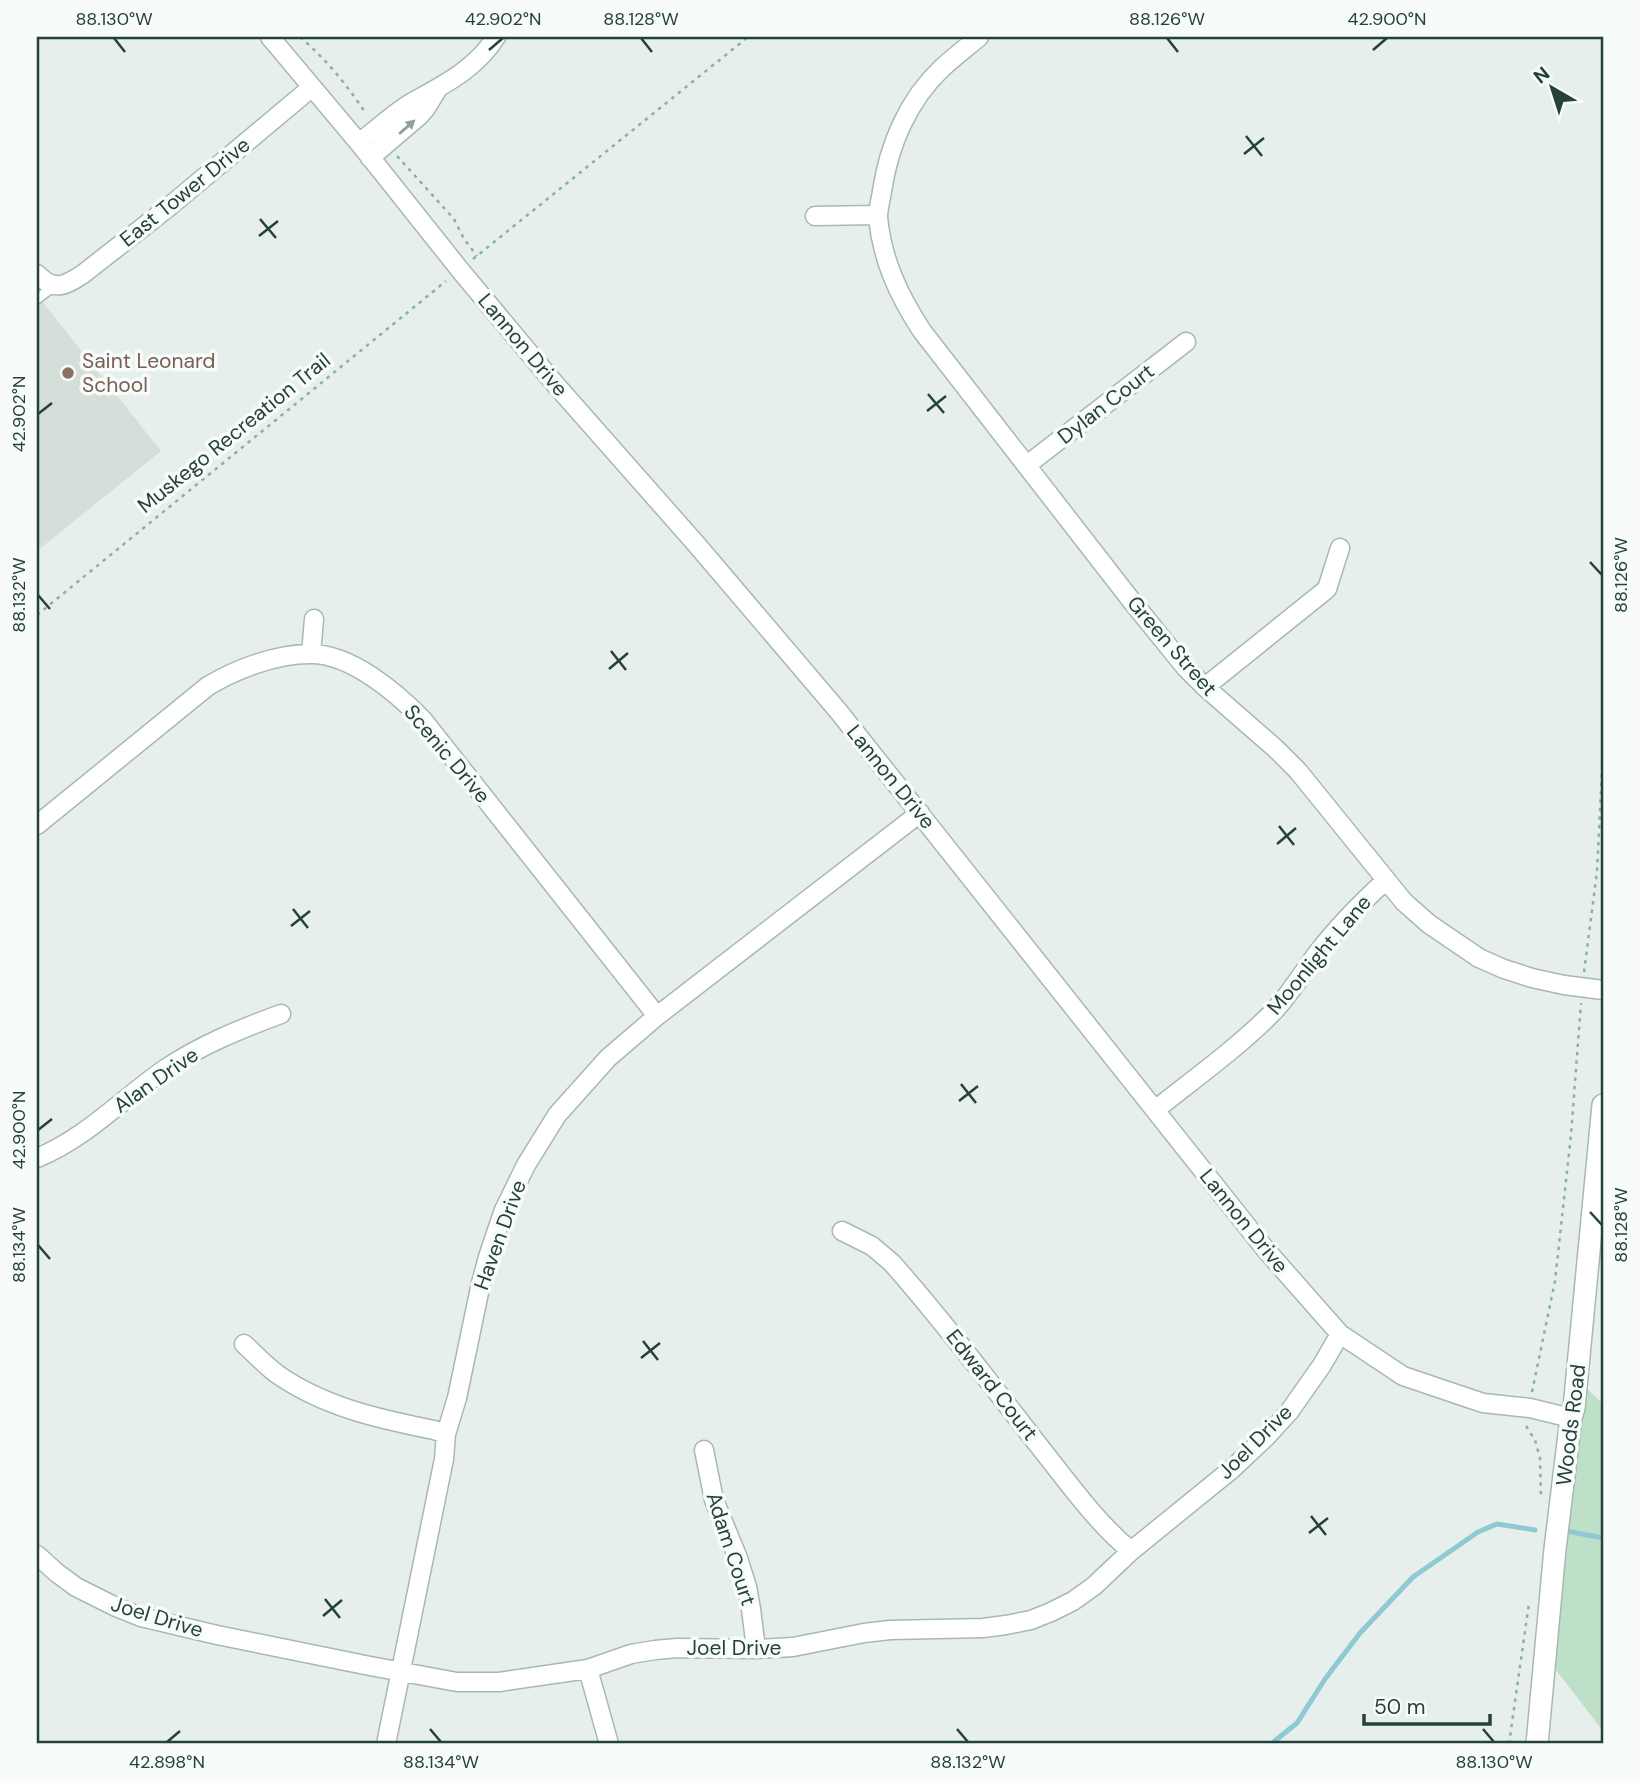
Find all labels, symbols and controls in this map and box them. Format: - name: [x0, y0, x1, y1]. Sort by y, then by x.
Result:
- text: 88.130°W: [75, 7, 153, 31]
- text: 42.902°N: [465, 7, 541, 31]
- text: 88.128°W: [603, 7, 679, 31]
- text: 88.126°W: [1129, 7, 1205, 31]
- text: 42.900°N: [1348, 7, 1426, 31]
- north arrow: [1518, 52, 1588, 122]
- text: N: [1528, 61, 1555, 89]
- one-way arrow: [397, 119, 415, 134]
- street label: East Tower Drive: [114, 131, 256, 253]
- street label: Lannon Drive: [472, 288, 574, 402]
- street label: Muskego Recreation Trail: [132, 346, 336, 520]
- place label: Saint Leonard School: [82, 347, 216, 399]
- street label: Dylan Court: [1052, 357, 1160, 451]
- marker: Saint Leonard School: [60, 365, 76, 381]
- text: 42.902°N: [7, 376, 31, 452]
- text: 88.126°W: [1609, 537, 1633, 613]
- text: 88.132°W: [7, 557, 31, 633]
- street label: Green Street: [1121, 590, 1223, 702]
- street label: Scenic Drive: [398, 699, 497, 809]
- street label: Lannon Drive: [840, 719, 942, 835]
- street label: Moonlight Lane: [1261, 889, 1377, 1021]
- street label: Alan Drive: [108, 1041, 204, 1119]
- text: 42.900°N: [7, 1091, 31, 1169]
- street label: Lannon Drive: [1193, 1163, 1295, 1279]
- street label: Haven Drive: [467, 1176, 533, 1294]
- text: 88.128°W: [1609, 1187, 1633, 1263]
- text: 88.134°W: [7, 1207, 31, 1283]
- street label: Edward Court: [940, 1324, 1044, 1446]
- street label: Woods Road: [1550, 1363, 1592, 1487]
- street label: Joel Drive: [1212, 1399, 1298, 1485]
- street label: Adam Court: [699, 1489, 763, 1609]
- street label: Joel Drive: [108, 1590, 207, 1644]
- street label: Joel Drive: [687, 1634, 782, 1662]
- scale bar: [1364, 1683, 1490, 1727]
- text: 50 m: [1374, 1693, 1425, 1721]
- text: 42.898°N: [129, 1750, 205, 1774]
- text: 88.134°W: [403, 1750, 479, 1774]
- text: 88.132°W: [930, 1750, 1006, 1774]
- text: 88.130°W: [1455, 1750, 1533, 1774]

